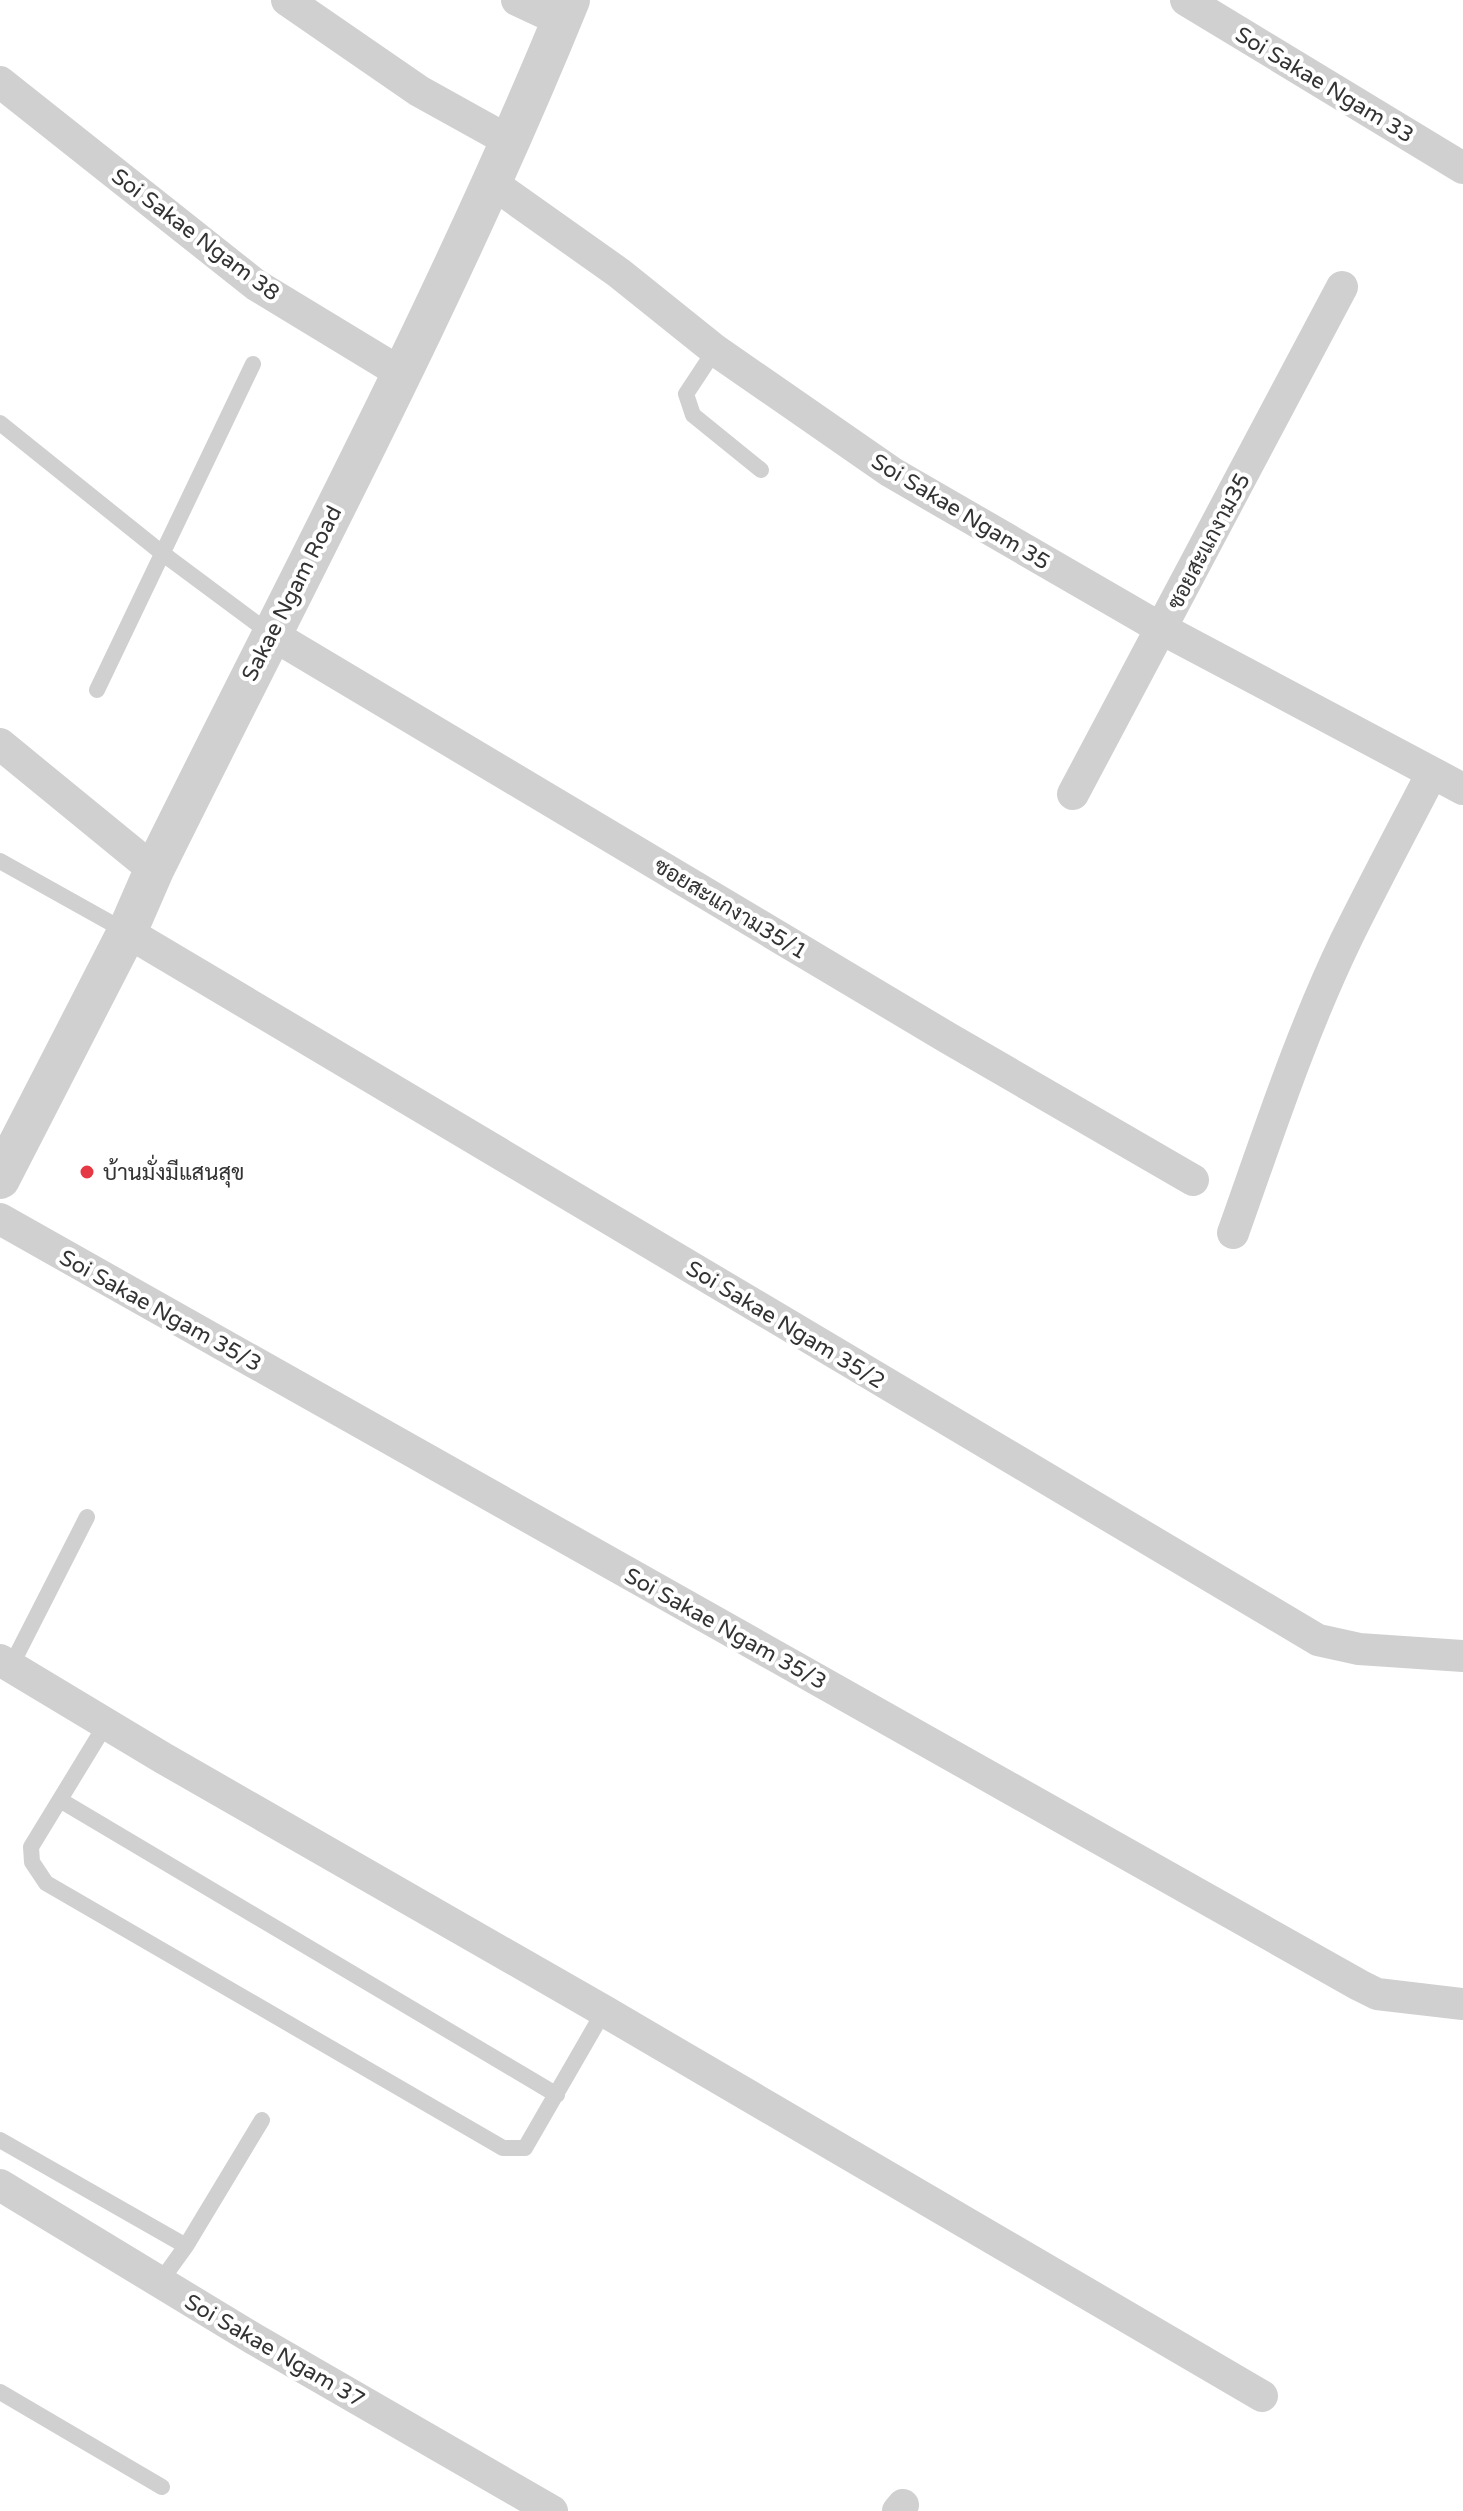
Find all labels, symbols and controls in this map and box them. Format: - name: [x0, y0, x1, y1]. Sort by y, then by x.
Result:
- street label: Soi Sakae Ngam 33: [1231, 21, 1418, 148]
- street label: Soi Sakae Ngam 38: [106, 163, 284, 306]
- street label: Soi Sakae Ngam 35: [867, 448, 1054, 575]
- street label: ซอยสะแกงาม35: [1162, 469, 1256, 614]
- street label: Sakae Ngam Road: [236, 502, 347, 685]
- street label: ซอยสะแกงาม35/1: [649, 853, 812, 965]
- place label: บ้านมั่งมีแสนสุข: [103, 1154, 244, 1188]
- marker: บ้านมั่งมีแสนสุข: [78, 1163, 96, 1181]
- street label: Soi Sakae Ngam 35/3: [55, 1244, 266, 1377]
- street label: Soi Sakae Ngam 35/2: [681, 1255, 890, 1394]
- street label: Soi Sakae Ngam 35/3: [620, 1562, 831, 1695]
- street label: Soi Sakae Ngam 37: [180, 2289, 369, 2413]

